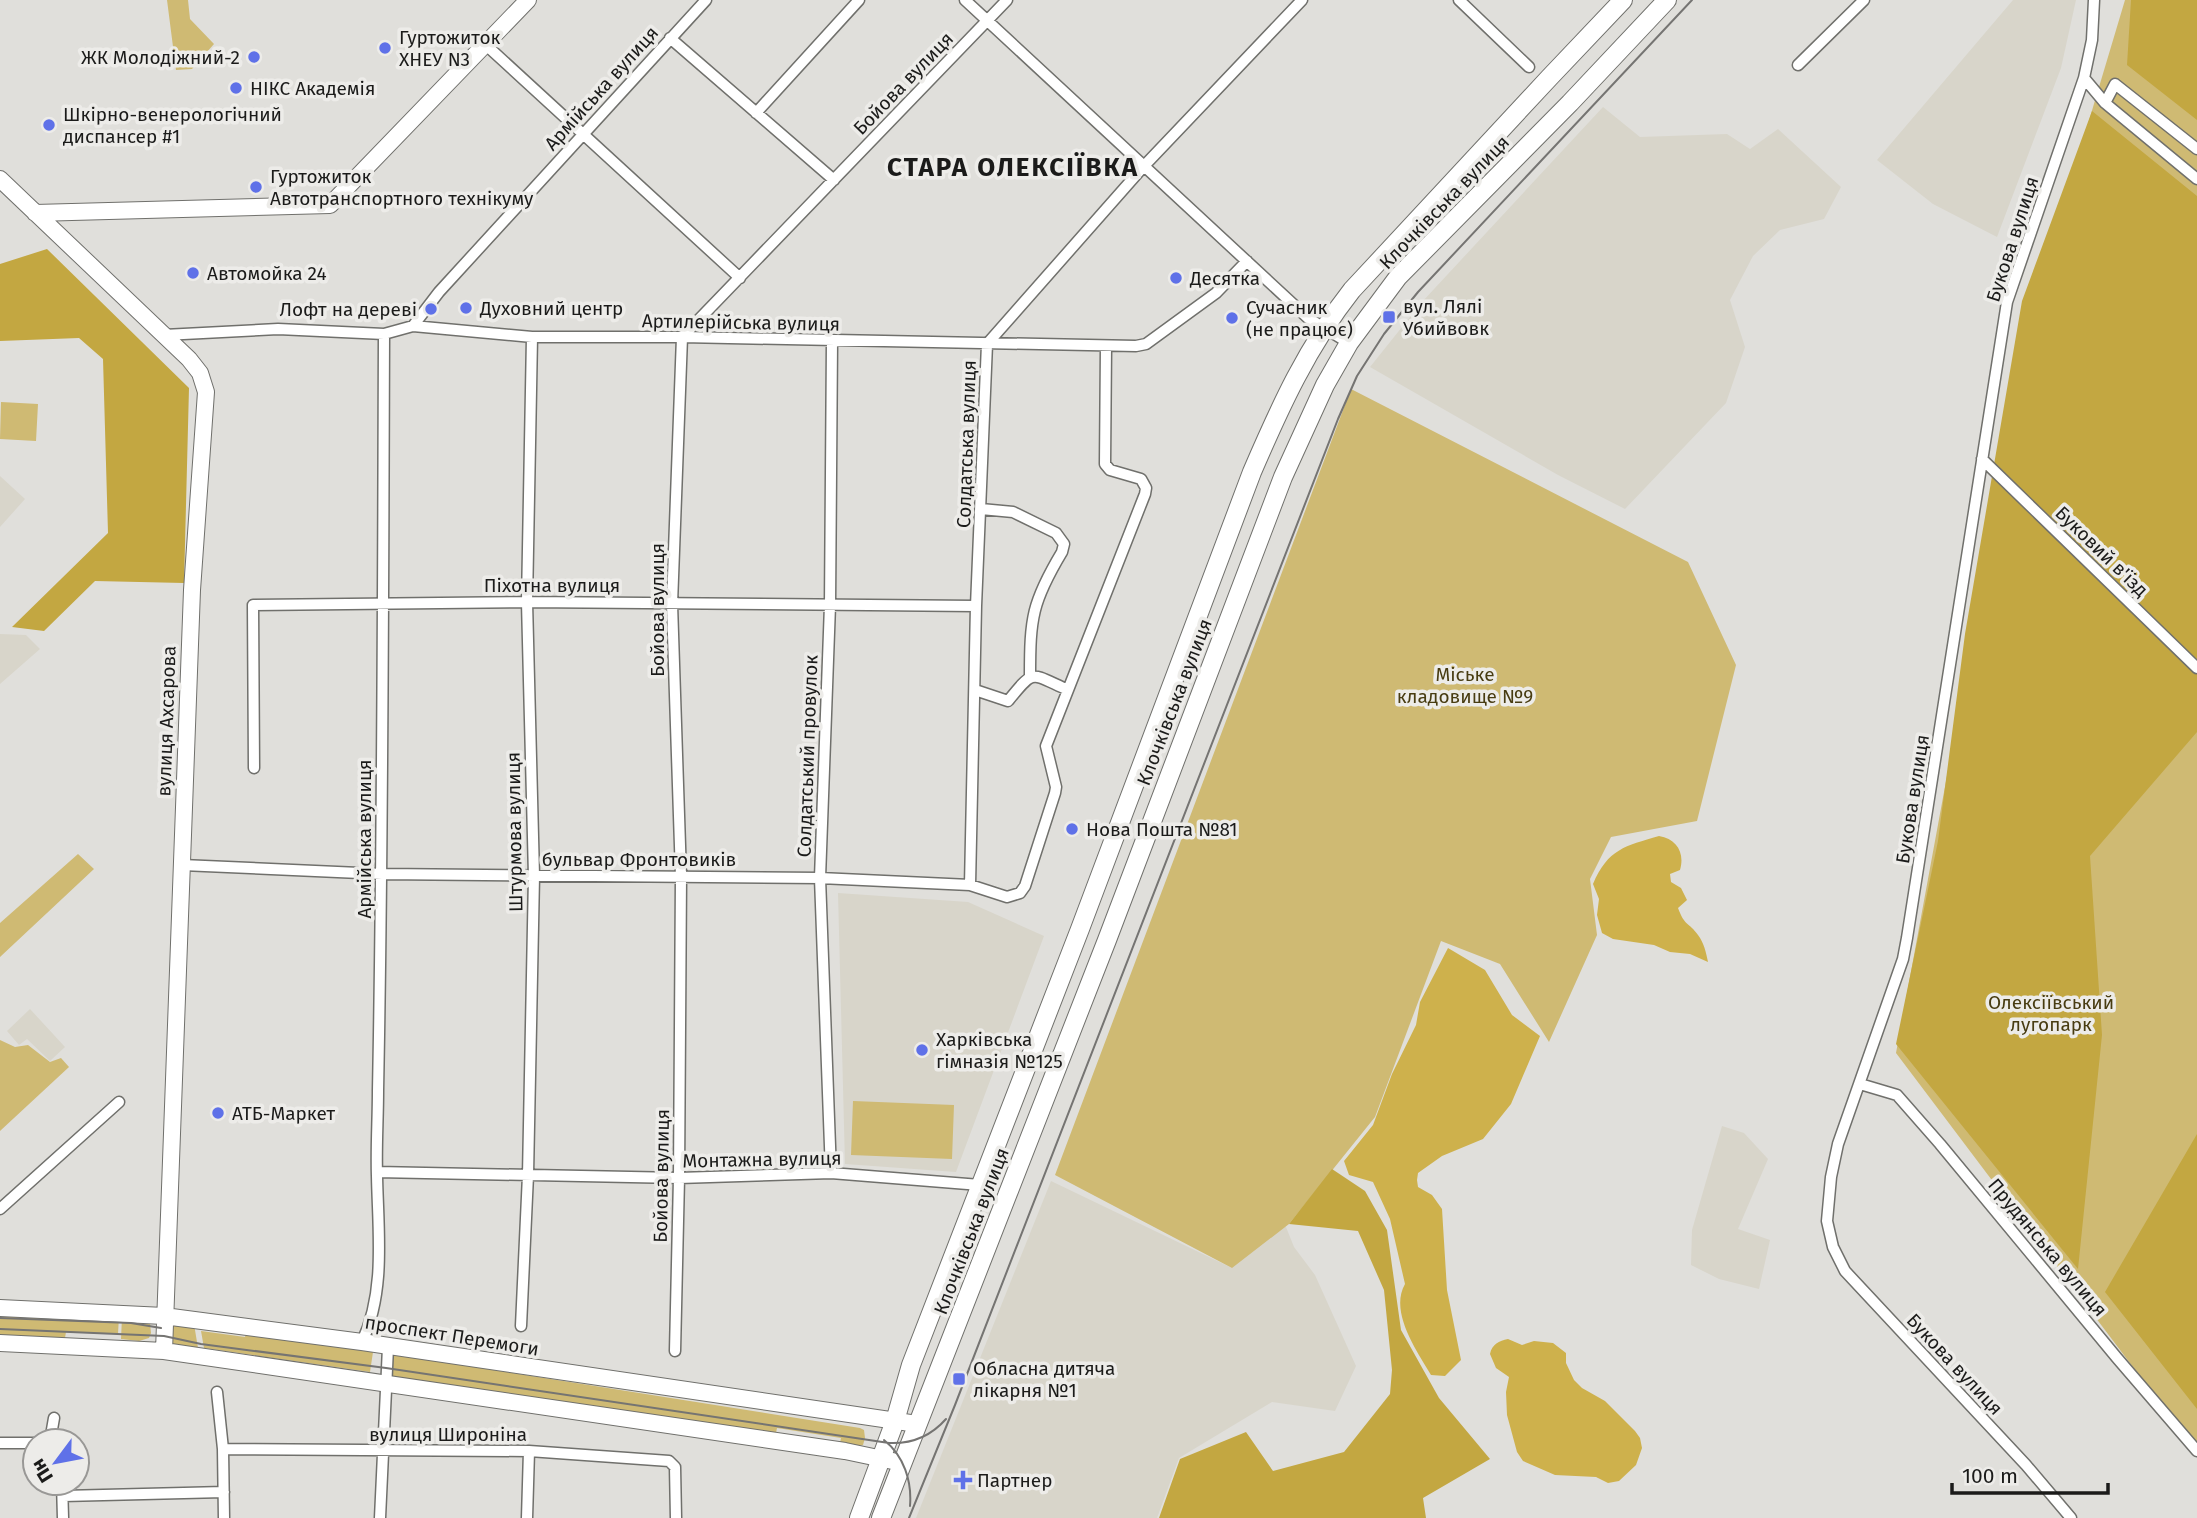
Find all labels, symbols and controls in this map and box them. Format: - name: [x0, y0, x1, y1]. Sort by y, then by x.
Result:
- street label: Армійська вулиця: [540, 22, 663, 155]
- place label: Гуртожиток ХНЕУ N3: [399, 26, 501, 71]
- street label: Бойова вулиця: [849, 27, 958, 140]
- marker: Гуртожиток ХНЕУ N3: [377, 40, 393, 56]
- place label: ЖК Молодіжний-2: [81, 46, 240, 69]
- marker: ЖК Молодіжний-2: [246, 49, 262, 65]
- place label: НІКС Академія: [250, 77, 375, 100]
- marker: НІКС Академія: [228, 80, 244, 96]
- place label: Шкірно-венерологічний диспансер #1: [63, 103, 282, 148]
- marker: Шкірно-венерологічний диспансер #1: [41, 117, 57, 133]
- street label: Клочківська вулиця: [1375, 131, 1514, 274]
- district label: СТАРА ОЛЕКСІЇВКА: [887, 152, 1139, 183]
- place label: Гуртожиток Автотранспортного технікуму: [270, 165, 534, 210]
- street label: Букова вулиця: [1981, 174, 2044, 305]
- marker: Гуртожиток Автотранспортного технікуму: [248, 179, 264, 195]
- place label: Автомойка 24: [207, 262, 327, 285]
- marker: Автомойка 24: [185, 265, 201, 281]
- place label: Десятка: [1189, 267, 1260, 290]
- marker: Десятка: [1168, 270, 1184, 286]
- place label: вул. Лялі Убийвовк: [1403, 295, 1489, 340]
- place label: Сучасник (не працює): [1246, 296, 1353, 341]
- place label: Духовний центр: [479, 297, 623, 320]
- place label: Лофт на дереві: [279, 298, 417, 321]
- marker: Духовний центр: [458, 300, 474, 316]
- marker: Лофт на дереві: [423, 301, 439, 317]
- street label: Артилерійська вулиця: [642, 309, 840, 336]
- marker: вул. Лялі Убийвовк: [1381, 309, 1397, 325]
- marker: Сучасник (не працює): [1224, 310, 1240, 326]
- street label: Солдатська вулиця: [952, 360, 981, 528]
- street label: Буковий в'їзд: [2050, 501, 2153, 601]
- street label: Бойова вулиця: [646, 543, 669, 677]
- street label: Піхотна вулиця: [484, 574, 620, 597]
- street label: Клочківська вулиця: [1132, 615, 1217, 789]
- street label: вулиця Ахсарова: [152, 645, 181, 797]
- street label: Солдатський провулок: [792, 654, 823, 858]
- park label: Міське кладовище №9: [1397, 663, 1533, 708]
- street label: Букова вулиця: [1891, 733, 1934, 865]
- street label: Штурмова вулиця: [502, 752, 527, 912]
- street label: Армійська вулиця: [353, 759, 376, 919]
- place label: Нова Пошта №81: [1086, 818, 1238, 841]
- marker: Нова Пошта №81: [1064, 821, 1080, 837]
- street label: бульвар Фронтовиків: [542, 848, 736, 871]
- park label: Олексіївський лугопарк: [1988, 991, 2114, 1036]
- place label: Харківська гімназія №125: [936, 1028, 1063, 1073]
- marker: Харківська гімназія №125: [914, 1042, 930, 1058]
- place label: АТБ-Маркет: [232, 1102, 335, 1125]
- marker: АТБ-Маркет: [210, 1105, 226, 1121]
- street label: Бойова вулиця: [649, 1109, 674, 1243]
- street label: Клочківська вулиця: [929, 1144, 1014, 1318]
- street label: Монтажна вулиця: [682, 1147, 842, 1172]
- street label: Прудянська вулиця: [1983, 1174, 2112, 1321]
- street label: Букова вулиця: [1902, 1309, 2008, 1420]
- street label: проспект Перемоги: [363, 1310, 541, 1361]
- place label: Обласна дитяча лікарня №1: [973, 1357, 1115, 1402]
- marker: Обласна дитяча лікарня №1: [951, 1371, 967, 1387]
- street label: вулиця Широніна: [369, 1423, 527, 1446]
- north arrow: [21, 1427, 91, 1497]
- scale bar: [1952, 1452, 2108, 1496]
- text: Пн: [26, 1455, 58, 1487]
- text: 100 m: [1962, 1463, 2018, 1489]
- place label: Партнер: [977, 1469, 1052, 1492]
- marker: Партнер: [955, 1472, 971, 1488]

